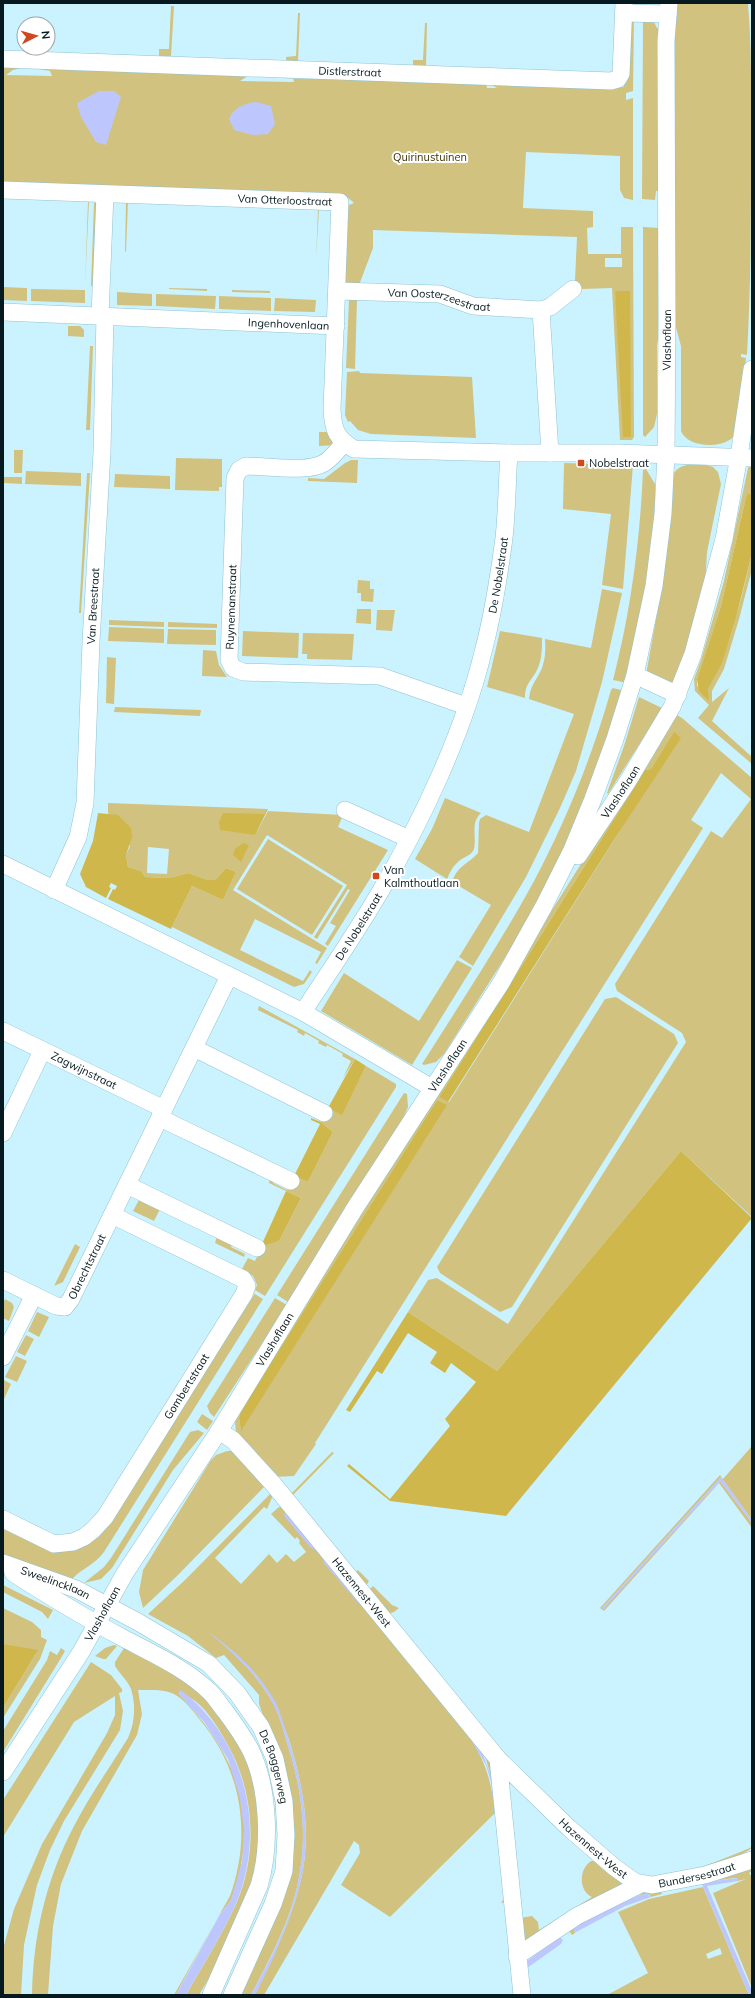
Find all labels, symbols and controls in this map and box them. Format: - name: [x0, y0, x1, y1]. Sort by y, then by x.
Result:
- north arrow: [16, 16, 56, 56]
- text: N: [39, 30, 53, 40]
- street label: Distlerstraat: [318, 63, 382, 80]
- park label: Quirinustuinen: [393, 150, 467, 164]
- street label: Van Otterloostraat: [237, 191, 332, 209]
- street label: Van Oosterzeestraat: [387, 285, 491, 314]
- street label: Vlashoflaan: [660, 309, 674, 370]
- street label: Ingenhovenlaan: [248, 315, 330, 333]
- place label: Nobelstraat: [589, 456, 649, 470]
- marker: Nobelstraat: [576, 458, 586, 468]
- street label: De Nobelstraat: [485, 536, 511, 615]
- street label: Ruynemanstraat: [223, 564, 239, 650]
- street label: Van Breestraat: [84, 567, 102, 645]
- street label: Vlashoflaan: [598, 762, 643, 821]
- place label: Van Kalmthoutlaan: [384, 863, 459, 890]
- marker: Van Kalmthoutlaan: [371, 871, 381, 881]
- street label: De Nobelstraat: [332, 890, 385, 963]
- street label: Vlashoflaan: [425, 1036, 470, 1095]
- street label: Zagwijnstraat: [49, 1048, 119, 1092]
- street label: Obrechtstraat: [65, 1232, 109, 1302]
- street label: Vlashoflaan: [253, 1310, 297, 1369]
- street label: Gombertstraat: [161, 1351, 212, 1422]
- street label: Hazennest-West: [329, 1555, 394, 1630]
- street label: Sweelincklaan: [19, 1563, 93, 1602]
- street label: Vlashoflaan: [81, 1584, 123, 1644]
- street label: De Baggerweg: [256, 1727, 291, 1805]
- street label: Hazennest-West: [556, 1815, 630, 1881]
- street label: Bundersestraat: [657, 1859, 737, 1891]

